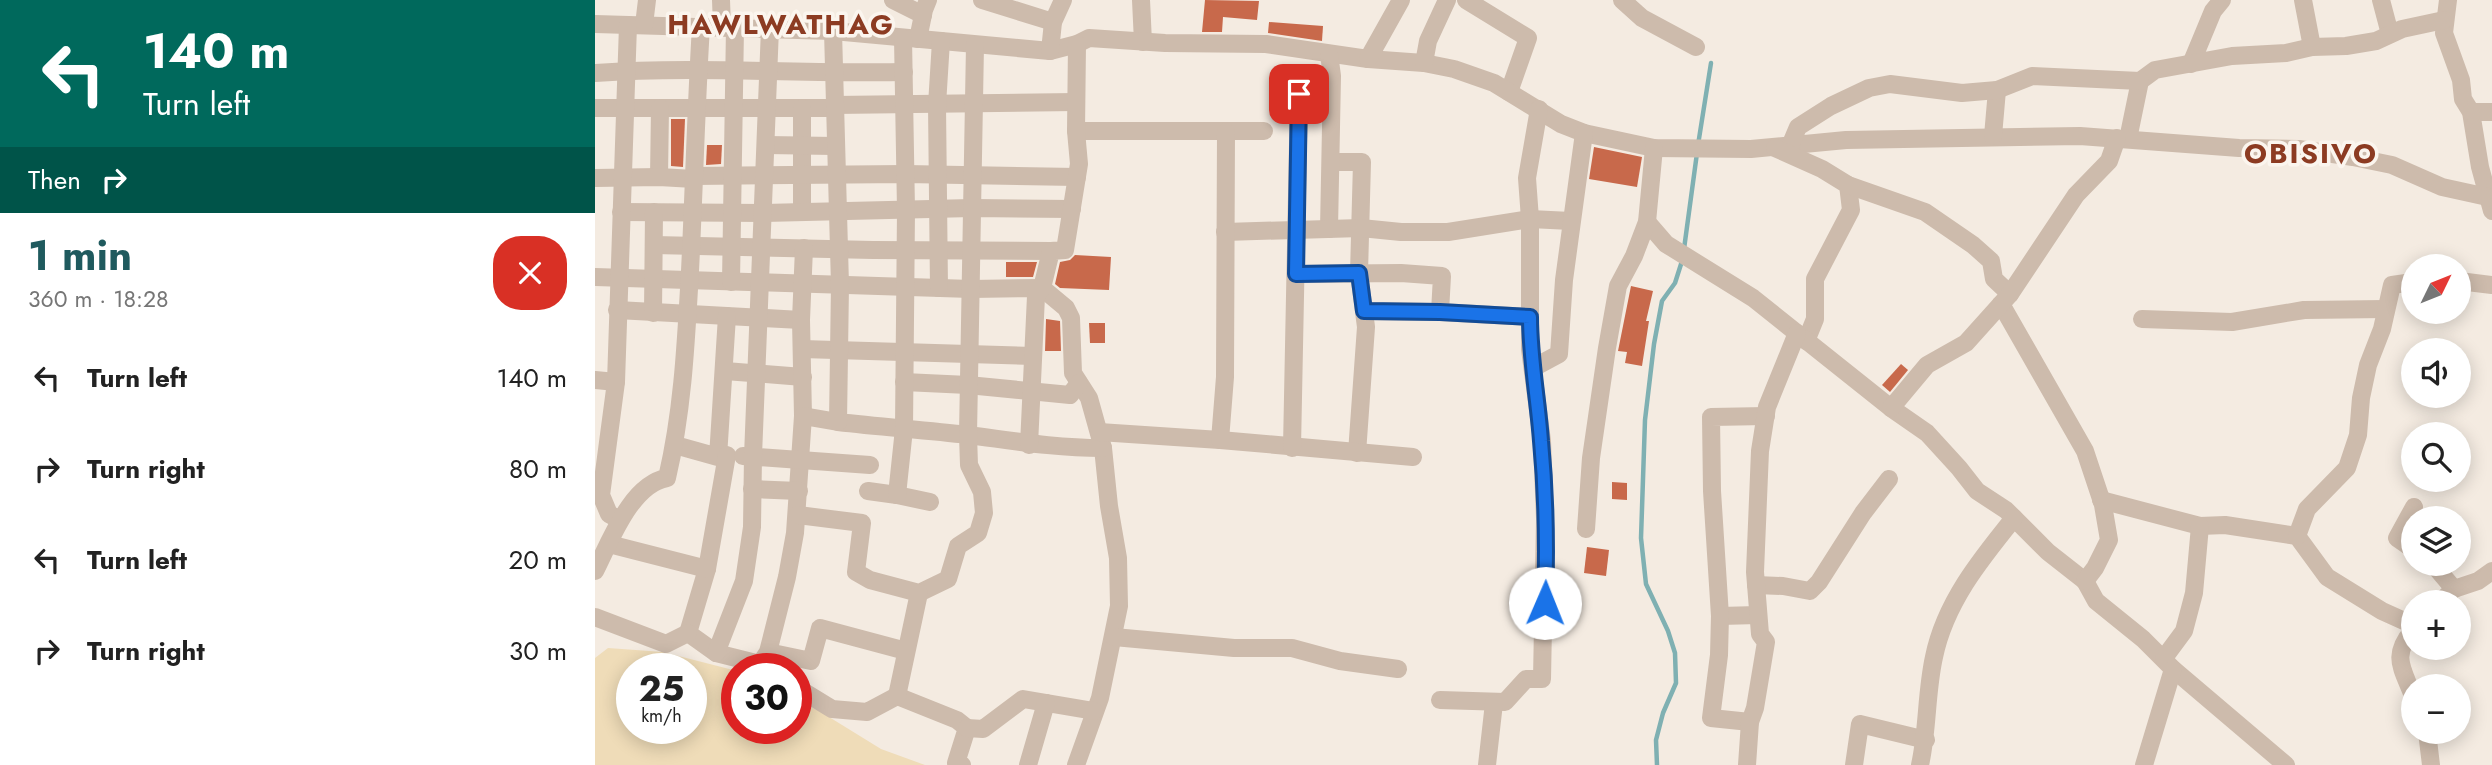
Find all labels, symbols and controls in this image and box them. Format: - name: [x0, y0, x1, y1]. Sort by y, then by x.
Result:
- district label: HAWLWATHAG: [667, 4, 895, 45]
- text: 140 m: [143, 16, 289, 86]
- icon: left: [28, 28, 119, 119]
- pin: [1269, 64, 1329, 124]
- icon: arrive: [1280, 75, 1318, 113]
- text: Turn left: [143, 81, 250, 127]
- district label: OBISIVO: [2244, 133, 2378, 174]
- text: Then: [28, 161, 81, 199]
- icon: right: [95, 161, 133, 199]
- text: 1 min: [28, 225, 132, 286]
- button: close: [493, 236, 567, 310]
- north arrow: [2401, 254, 2471, 324]
- map controls: [2401, 254, 2471, 744]
- text: 360 m · 18:28: [28, 282, 169, 316]
- button: sound: [2401, 338, 2471, 408]
- icon: left: [28, 359, 66, 397]
- text: Turn left: [87, 359, 187, 397]
- text: 140 m: [496, 359, 567, 397]
- button: search: [2401, 422, 2471, 492]
- icon: right: [28, 450, 66, 488]
- text: Turn right: [87, 450, 205, 488]
- text: 80 m: [509, 450, 567, 488]
- button: layers: [2401, 506, 2471, 576]
- icon: left: [28, 541, 66, 579]
- text: Turn left: [87, 541, 187, 579]
- text: 20 m: [509, 541, 567, 579]
- position arrow: [1508, 566, 1582, 640]
- button: +: [2401, 590, 2471, 660]
- icon: right: [28, 632, 66, 670]
- text: Turn right: [87, 632, 205, 670]
- text: 30 m: [509, 632, 567, 670]
- speed limit sign: 30: [721, 653, 812, 744]
- text: 25: [639, 664, 684, 714]
- button: −: [2401, 674, 2471, 744]
- text: km/h: [641, 703, 682, 729]

